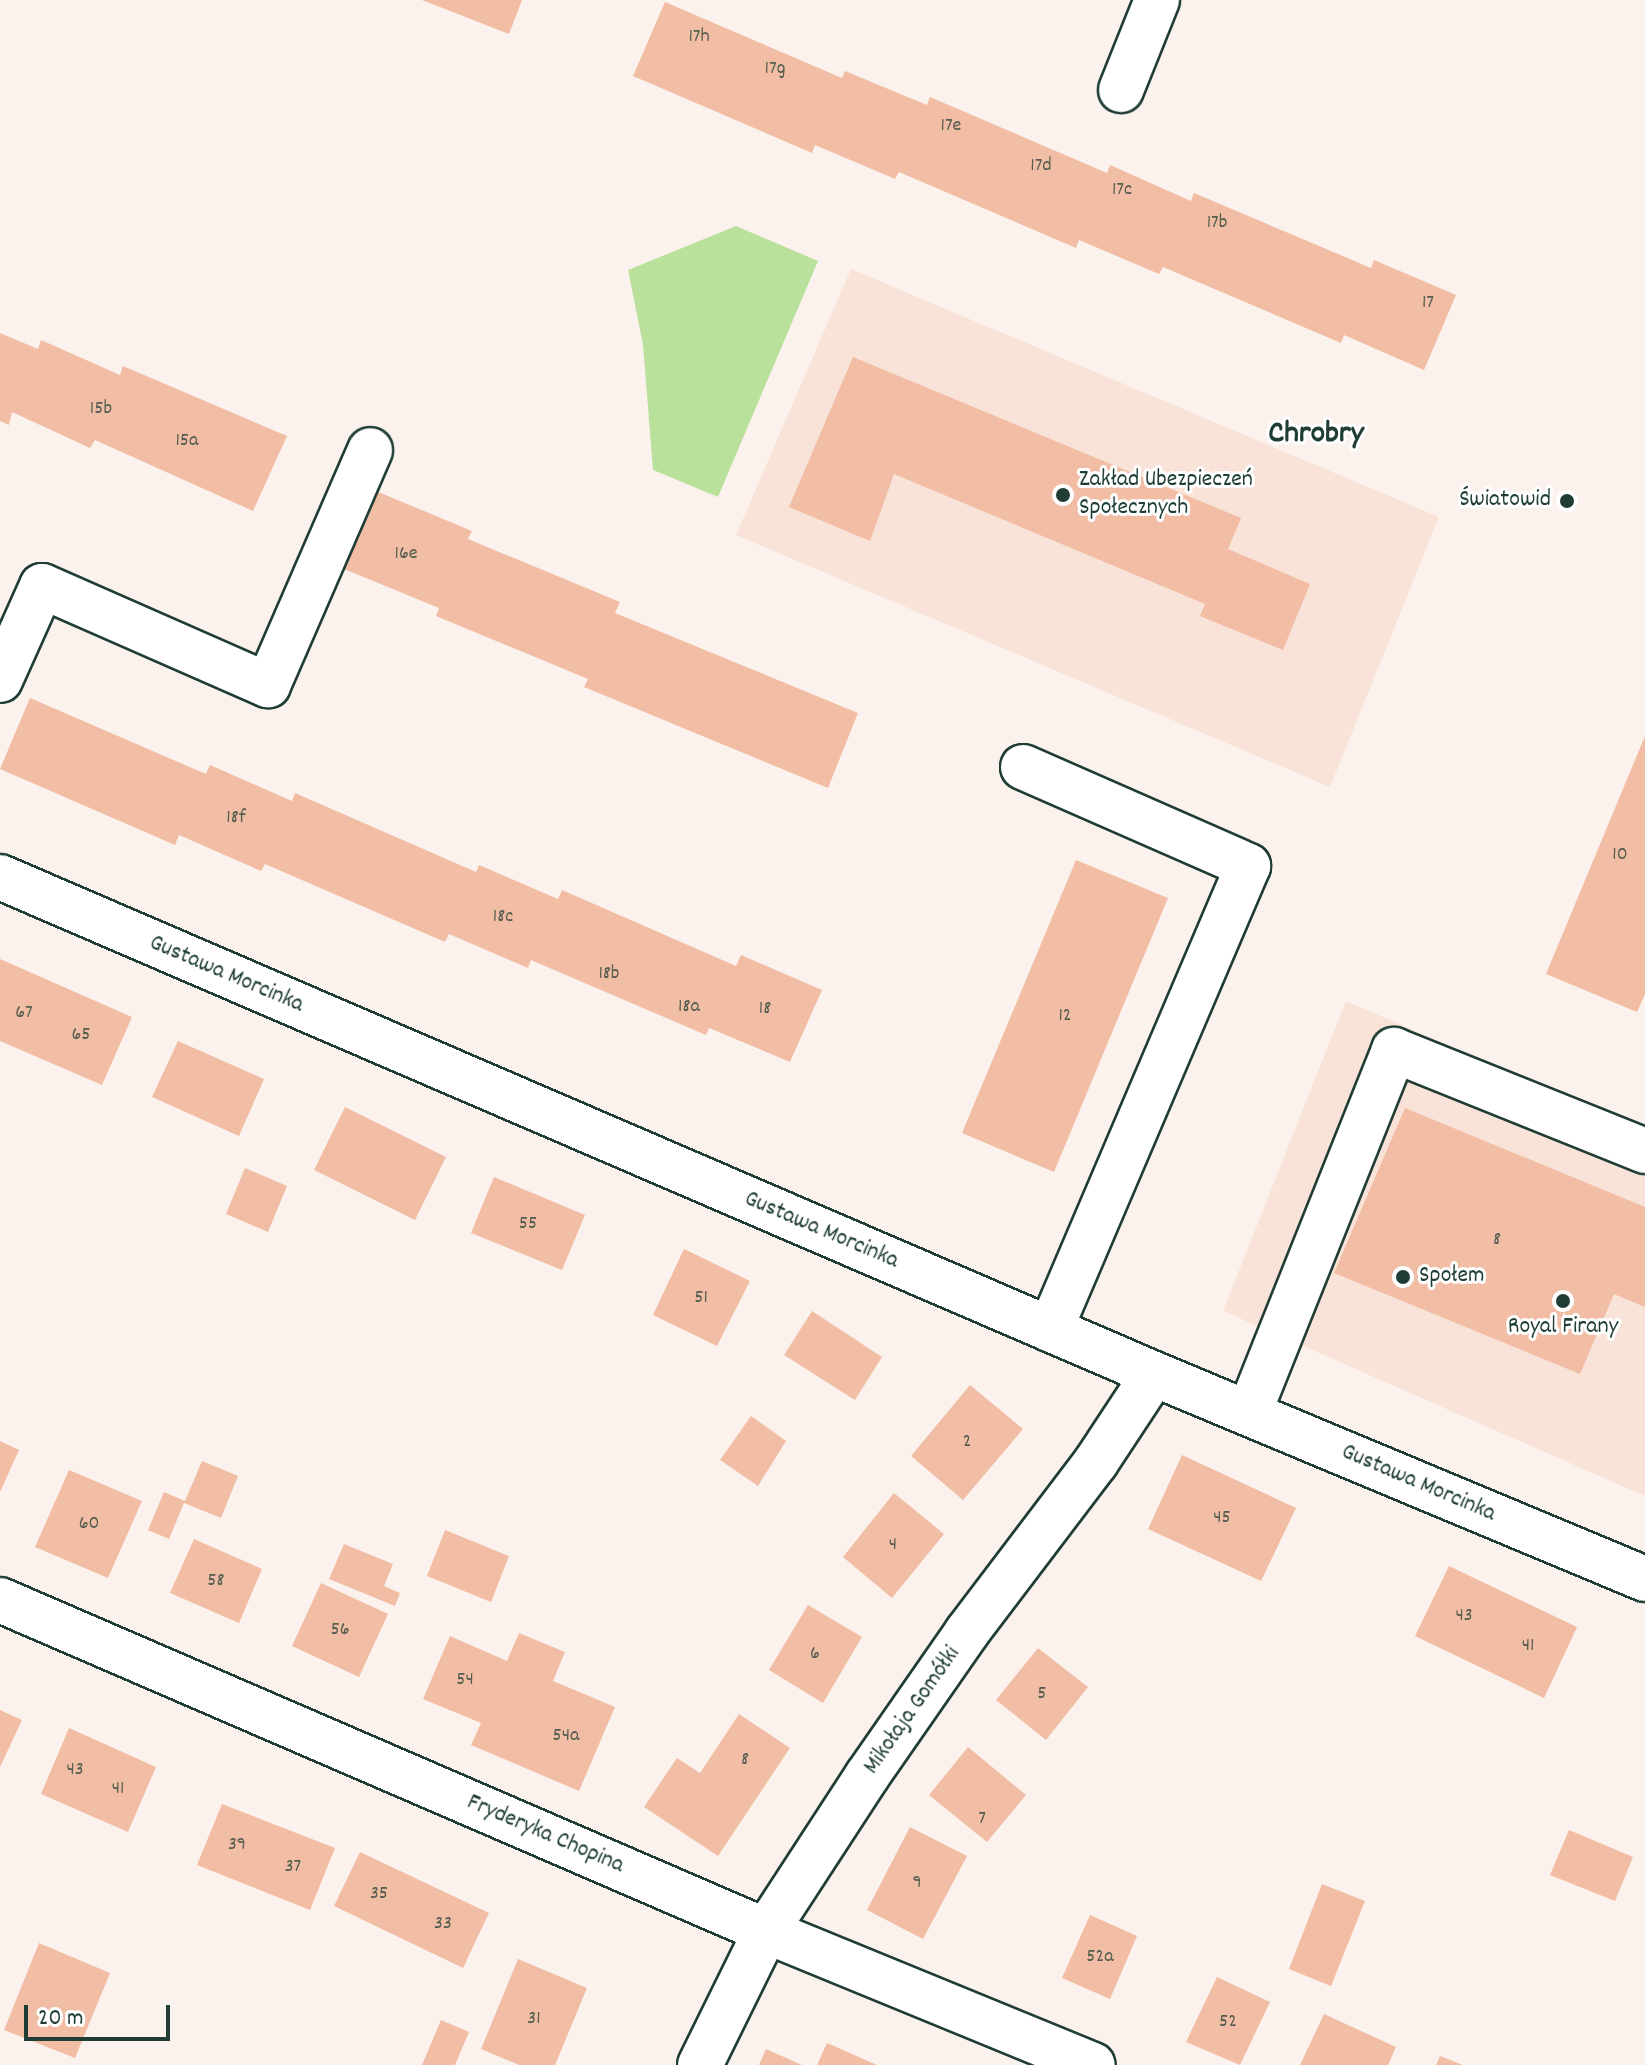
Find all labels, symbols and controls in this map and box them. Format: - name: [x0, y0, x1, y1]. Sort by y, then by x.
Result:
- house number: 17h: [688, 25, 710, 49]
- house number: 17g: [765, 57, 785, 81]
- house number: 17e: [941, 114, 961, 138]
- house number: 17d: [1030, 154, 1052, 178]
- house number: 17c: [1112, 178, 1132, 202]
- house number: 17b: [1207, 211, 1227, 235]
- house number: 17: [1422, 291, 1434, 315]
- house number: 15b: [90, 397, 112, 421]
- district label: Chrobry: [1268, 416, 1364, 454]
- house number: 15a: [175, 429, 199, 453]
- place label: Zakład Ubezpieczeń Społecznych: [1079, 467, 1253, 523]
- marker: Zakład Ubezpieczeń Społecznych: [1054, 486, 1072, 504]
- place label: Światowid: [1459, 487, 1551, 515]
- marker: Światowid: [1558, 492, 1576, 510]
- house number: 16e: [395, 542, 417, 566]
- house number: 18f: [226, 806, 246, 830]
- house number: 10: [1612, 843, 1628, 867]
- house number: 18c: [493, 905, 513, 929]
- street label: Gustawa Morcinka: [145, 930, 307, 1020]
- house number: 18b: [598, 962, 620, 986]
- house number: 18a: [678, 995, 700, 1019]
- house number: 18: [759, 997, 771, 1021]
- house number: 67: [15, 1001, 33, 1025]
- house number: 12: [1058, 1004, 1072, 1028]
- house number: 65: [71, 1023, 91, 1047]
- street label: Gustawa Morcinka: [740, 1186, 902, 1276]
- house number: 55: [519, 1212, 537, 1236]
- house number: 8: [1493, 1228, 1501, 1252]
- place label: Społem: [1419, 1263, 1484, 1291]
- marker: Społem: [1394, 1268, 1412, 1286]
- house number: 51: [694, 1286, 708, 1310]
- marker: Royal Firany: [1554, 1292, 1572, 1310]
- place label: Royal Firany: [1508, 1314, 1618, 1342]
- house number: 2: [963, 1430, 971, 1454]
- street label: Gustawa Morcinka: [1337, 1439, 1499, 1529]
- house number: 45: [1213, 1506, 1231, 1530]
- house number: 60: [79, 1512, 99, 1536]
- house number: 4: [889, 1533, 897, 1557]
- house number: 58: [207, 1569, 225, 1593]
- house number: 43: [1455, 1604, 1473, 1628]
- house number: 56: [330, 1618, 350, 1642]
- house number: 41: [1522, 1634, 1534, 1658]
- street label: Mikołaja Gomółki: [858, 1641, 968, 1781]
- house number: 6: [810, 1642, 820, 1666]
- house number: 54: [456, 1668, 474, 1692]
- house number: 5: [1037, 1682, 1047, 1706]
- house number: 54a: [553, 1724, 579, 1748]
- house number: 8: [741, 1748, 749, 1772]
- house number: 43: [66, 1758, 84, 1782]
- house number: 41: [112, 1777, 124, 1801]
- street label: Fryderyka Chopina: [462, 1789, 628, 1881]
- house number: 7: [978, 1807, 986, 1831]
- house number: 39: [228, 1833, 246, 1857]
- house number: 37: [285, 1855, 301, 1879]
- house number: 9: [912, 1871, 922, 1895]
- house number: 35: [370, 1882, 388, 1906]
- house number: 33: [434, 1912, 452, 1936]
- house number: 52a: [1086, 1945, 1114, 1969]
- scale bar: [28, 1989, 174, 2039]
- text: 20 m: [38, 2002, 84, 2036]
- house number: 31: [527, 2007, 541, 2031]
- house number: 52: [1219, 2010, 1237, 2034]

